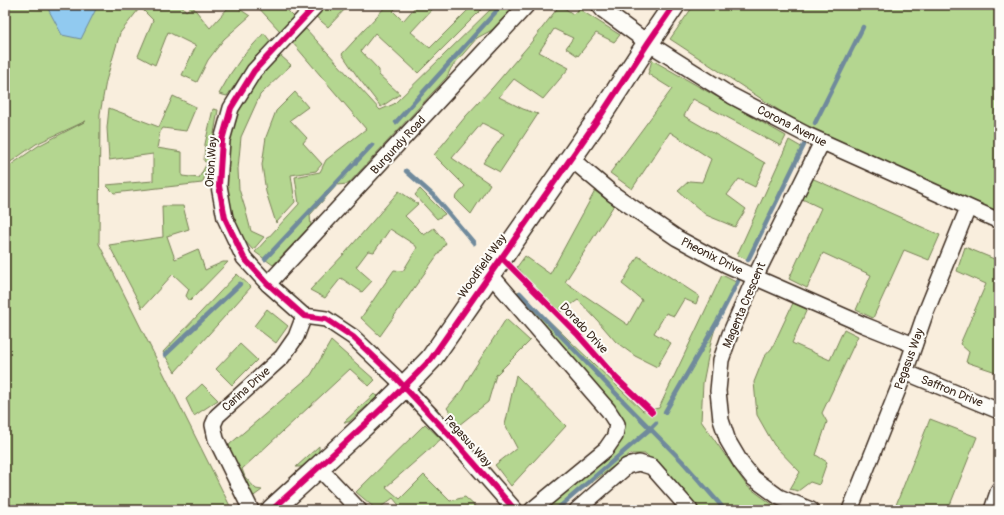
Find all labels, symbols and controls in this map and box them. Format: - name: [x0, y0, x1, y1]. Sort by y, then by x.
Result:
- street label: Corona Avenue: [754, 102, 829, 150]
- street label: Burgundy Road: [368, 113, 429, 178]
- street label: Orion Way: [202, 136, 221, 188]
- street label: Woodfield Way: [455, 232, 510, 301]
- street label: Pheonix Drive: [678, 234, 745, 279]
- street label: Magenta Crescent: [720, 260, 769, 350]
- street label: Dorado Drive: [556, 300, 611, 357]
- street label: Pegasus Way: [891, 326, 928, 392]
- street label: Carina Drive: [219, 364, 274, 415]
- street label: Saffron Drive: [918, 372, 985, 411]
- street label: Pegasus Way: [441, 412, 495, 470]

